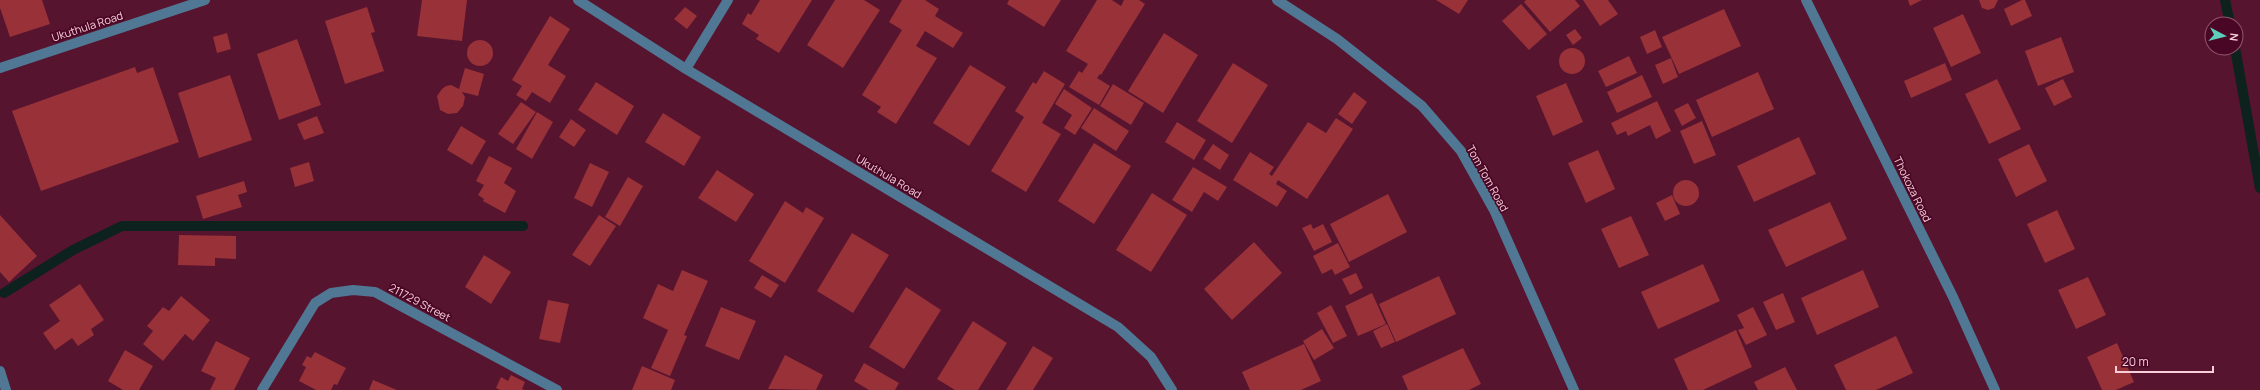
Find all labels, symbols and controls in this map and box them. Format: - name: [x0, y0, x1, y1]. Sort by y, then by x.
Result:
- street label: Ukuthula Road: [49, 7, 125, 45]
- north arrow: [2204, 16, 2244, 56]
- text: N: [2226, 32, 2242, 42]
- street label: Tom Tom Road: [1464, 142, 1512, 214]
- street label: Ukuthula Road: [853, 150, 925, 202]
- street label: Thokoza Road: [1891, 154, 1935, 224]
- street label: 211729 Street: [386, 279, 454, 325]
- scale bar: [2116, 348, 2213, 374]
- text: 20 m: [2122, 353, 2149, 370]

